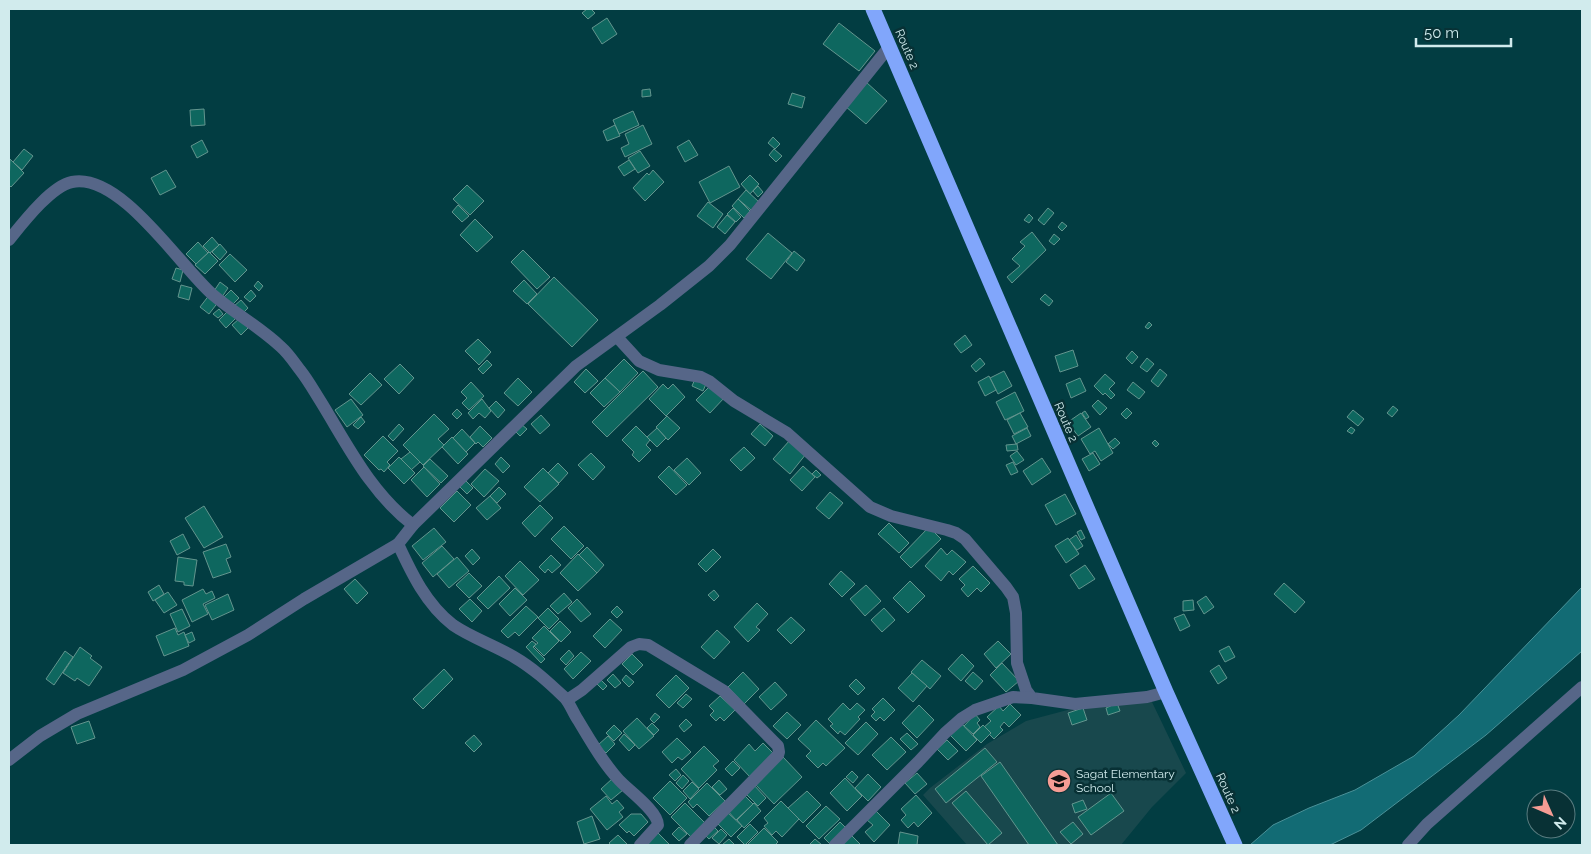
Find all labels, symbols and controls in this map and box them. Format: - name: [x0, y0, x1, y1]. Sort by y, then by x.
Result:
- scale bar: [1416, 15, 1511, 47]
- text: 50 m: [1424, 24, 1459, 42]
- street label: Route 2: [892, 27, 922, 71]
- street label: Route 2: [1051, 400, 1081, 444]
- place label: Sagat Elementary School: [1076, 767, 1175, 795]
- school or university icon: Sagat Elementary School: [1046, 768, 1072, 794]
- street label: Route 2: [1213, 771, 1243, 815]
- north arrow: [1526, 789, 1576, 839]
- text: N: [1551, 814, 1570, 833]

